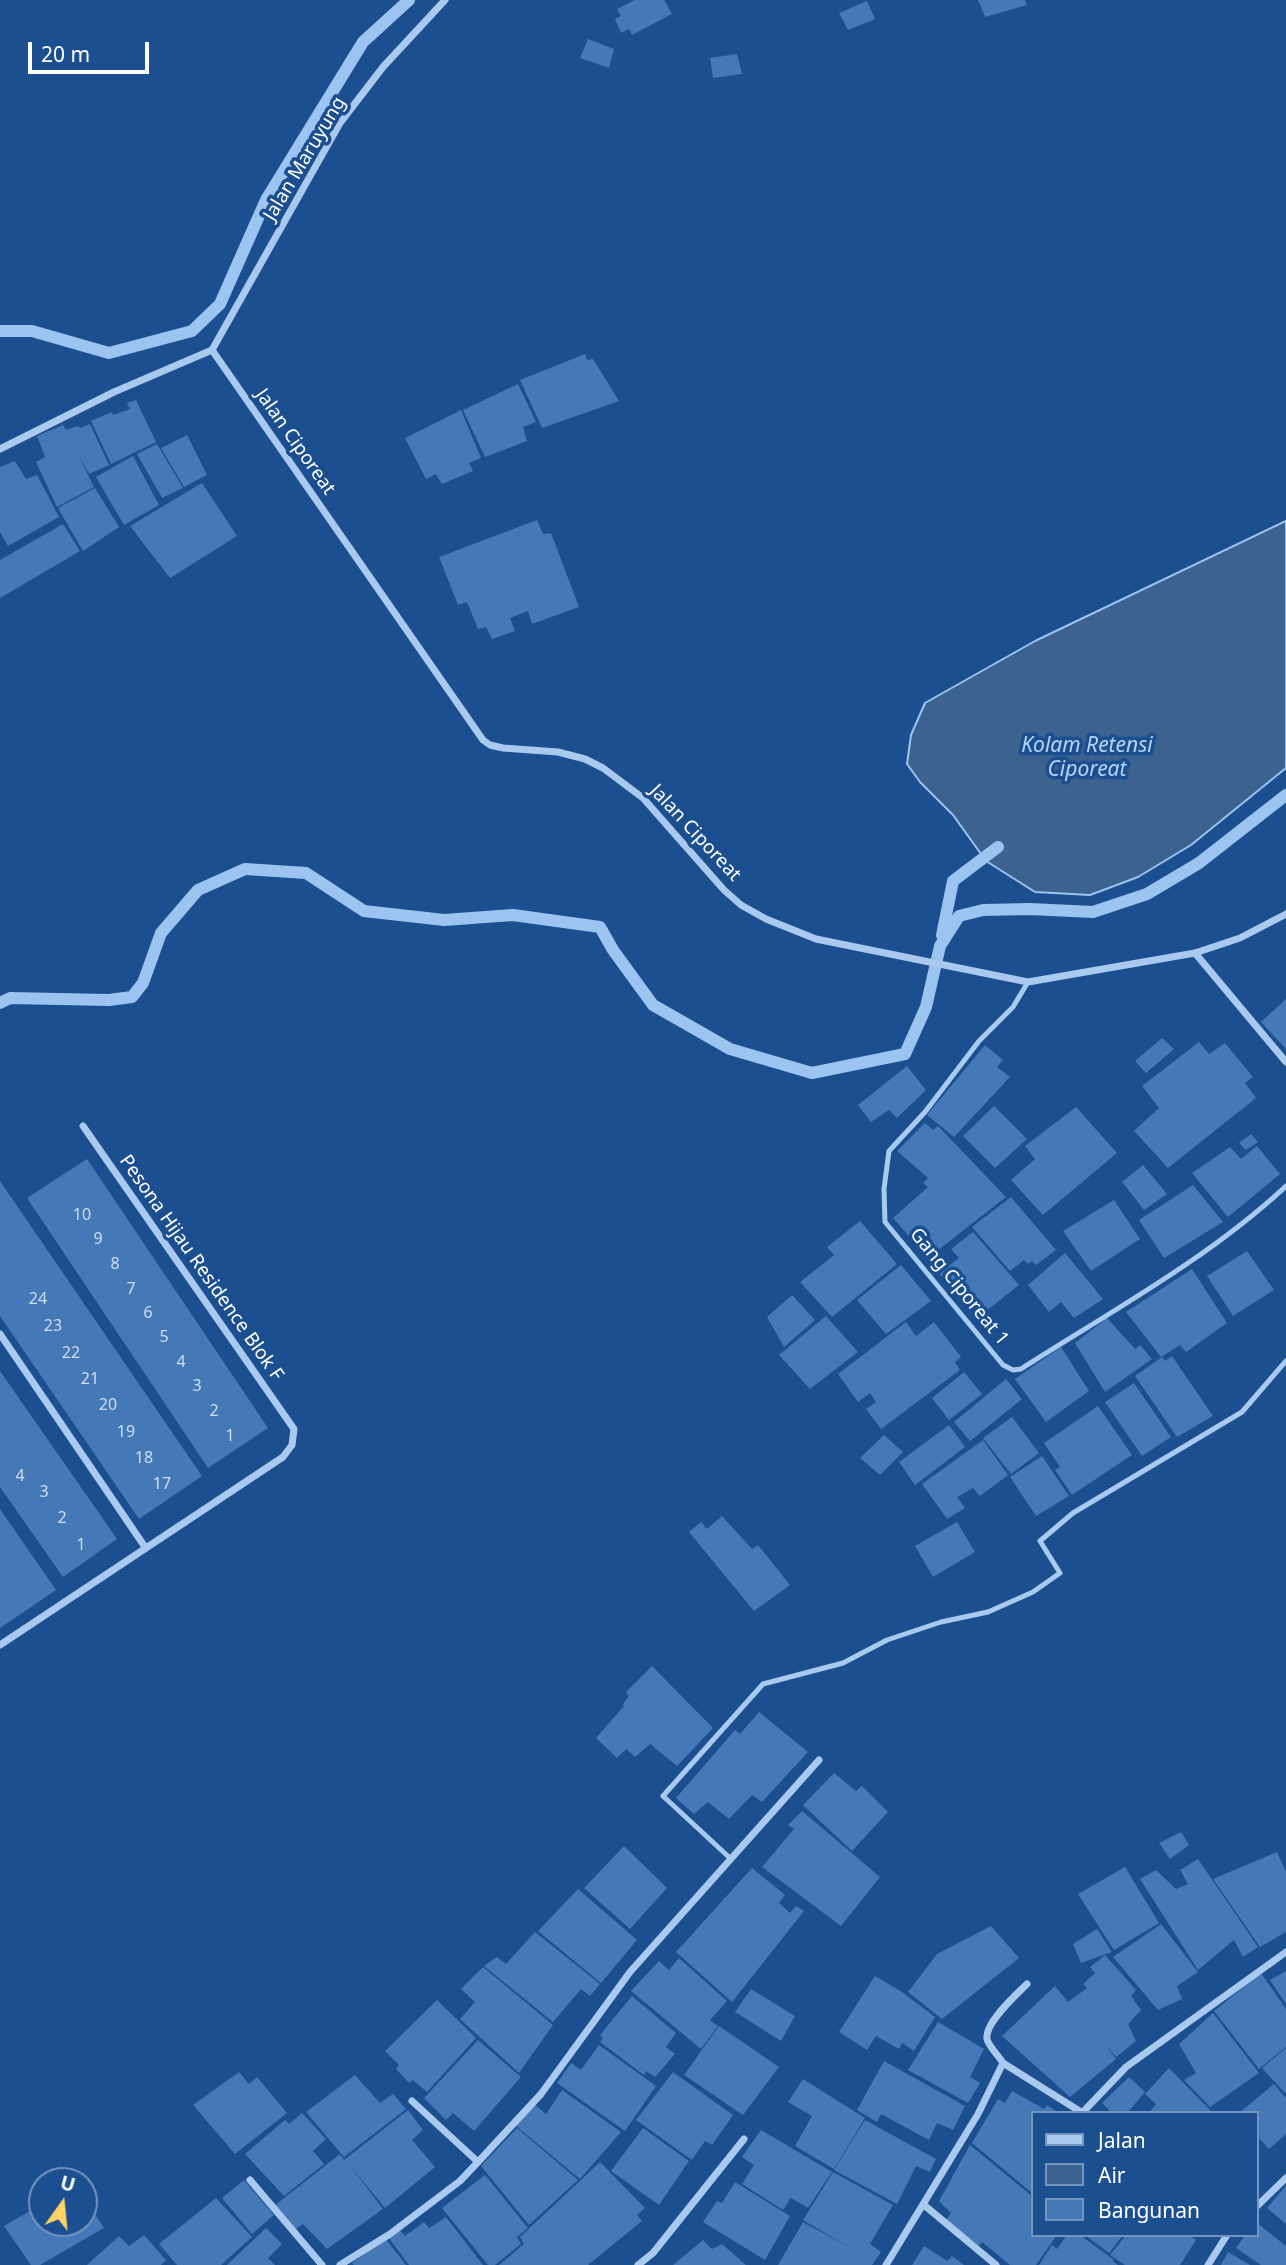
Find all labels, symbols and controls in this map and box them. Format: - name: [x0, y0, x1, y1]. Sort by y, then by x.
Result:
- scale bar: [32, 28, 152, 72]
- text: 20 m: [41, 40, 90, 68]
- street label: Jalan Maruyung: [259, 93, 351, 225]
- street label: Jalan Ciporeat: [250, 385, 340, 499]
- water label: Kolam Retensi Ciporeat: [1021, 733, 1153, 783]
- street label: Jalan Ciporeat: [644, 780, 746, 886]
- street label: Pesona Hijau Residence Blok F: [114, 1151, 288, 1385]
- house number: 10: [73, 1205, 91, 1225]
- street label: Gang Ciporeat 1: [905, 1224, 1013, 1350]
- house number: 9: [93, 1229, 103, 1249]
- house number: 8: [110, 1254, 120, 1274]
- house number: 7: [126, 1279, 136, 1299]
- house number: 24: [29, 1289, 47, 1309]
- house number: 6: [143, 1303, 153, 1323]
- house number: 23: [44, 1316, 62, 1336]
- house number: 5: [159, 1327, 169, 1347]
- house number: 22: [62, 1343, 80, 1363]
- house number: 4: [176, 1352, 186, 1372]
- house number: 21: [81, 1369, 99, 1389]
- house number: 3: [192, 1376, 202, 1396]
- house number: 20: [99, 1395, 117, 1415]
- house number: 2: [209, 1401, 219, 1421]
- house number: 19: [117, 1422, 135, 1442]
- house number: 1: [225, 1426, 235, 1446]
- house number: 18: [135, 1448, 153, 1468]
- house number: 4: [15, 1466, 25, 1486]
- house number: 17: [153, 1474, 171, 1494]
- house number: 3: [39, 1482, 49, 1502]
- house number: 2: [57, 1508, 67, 1528]
- house number: 1: [76, 1535, 86, 1555]
- legend: [1030, 2111, 1258, 2237]
- text: Jalan: [1098, 2126, 1146, 2154]
- text: Air: [1098, 2161, 1126, 2189]
- north arrow: [28, 2167, 98, 2237]
- text: U: [58, 2169, 78, 2198]
- text: Bangunan: [1098, 2196, 1200, 2224]

